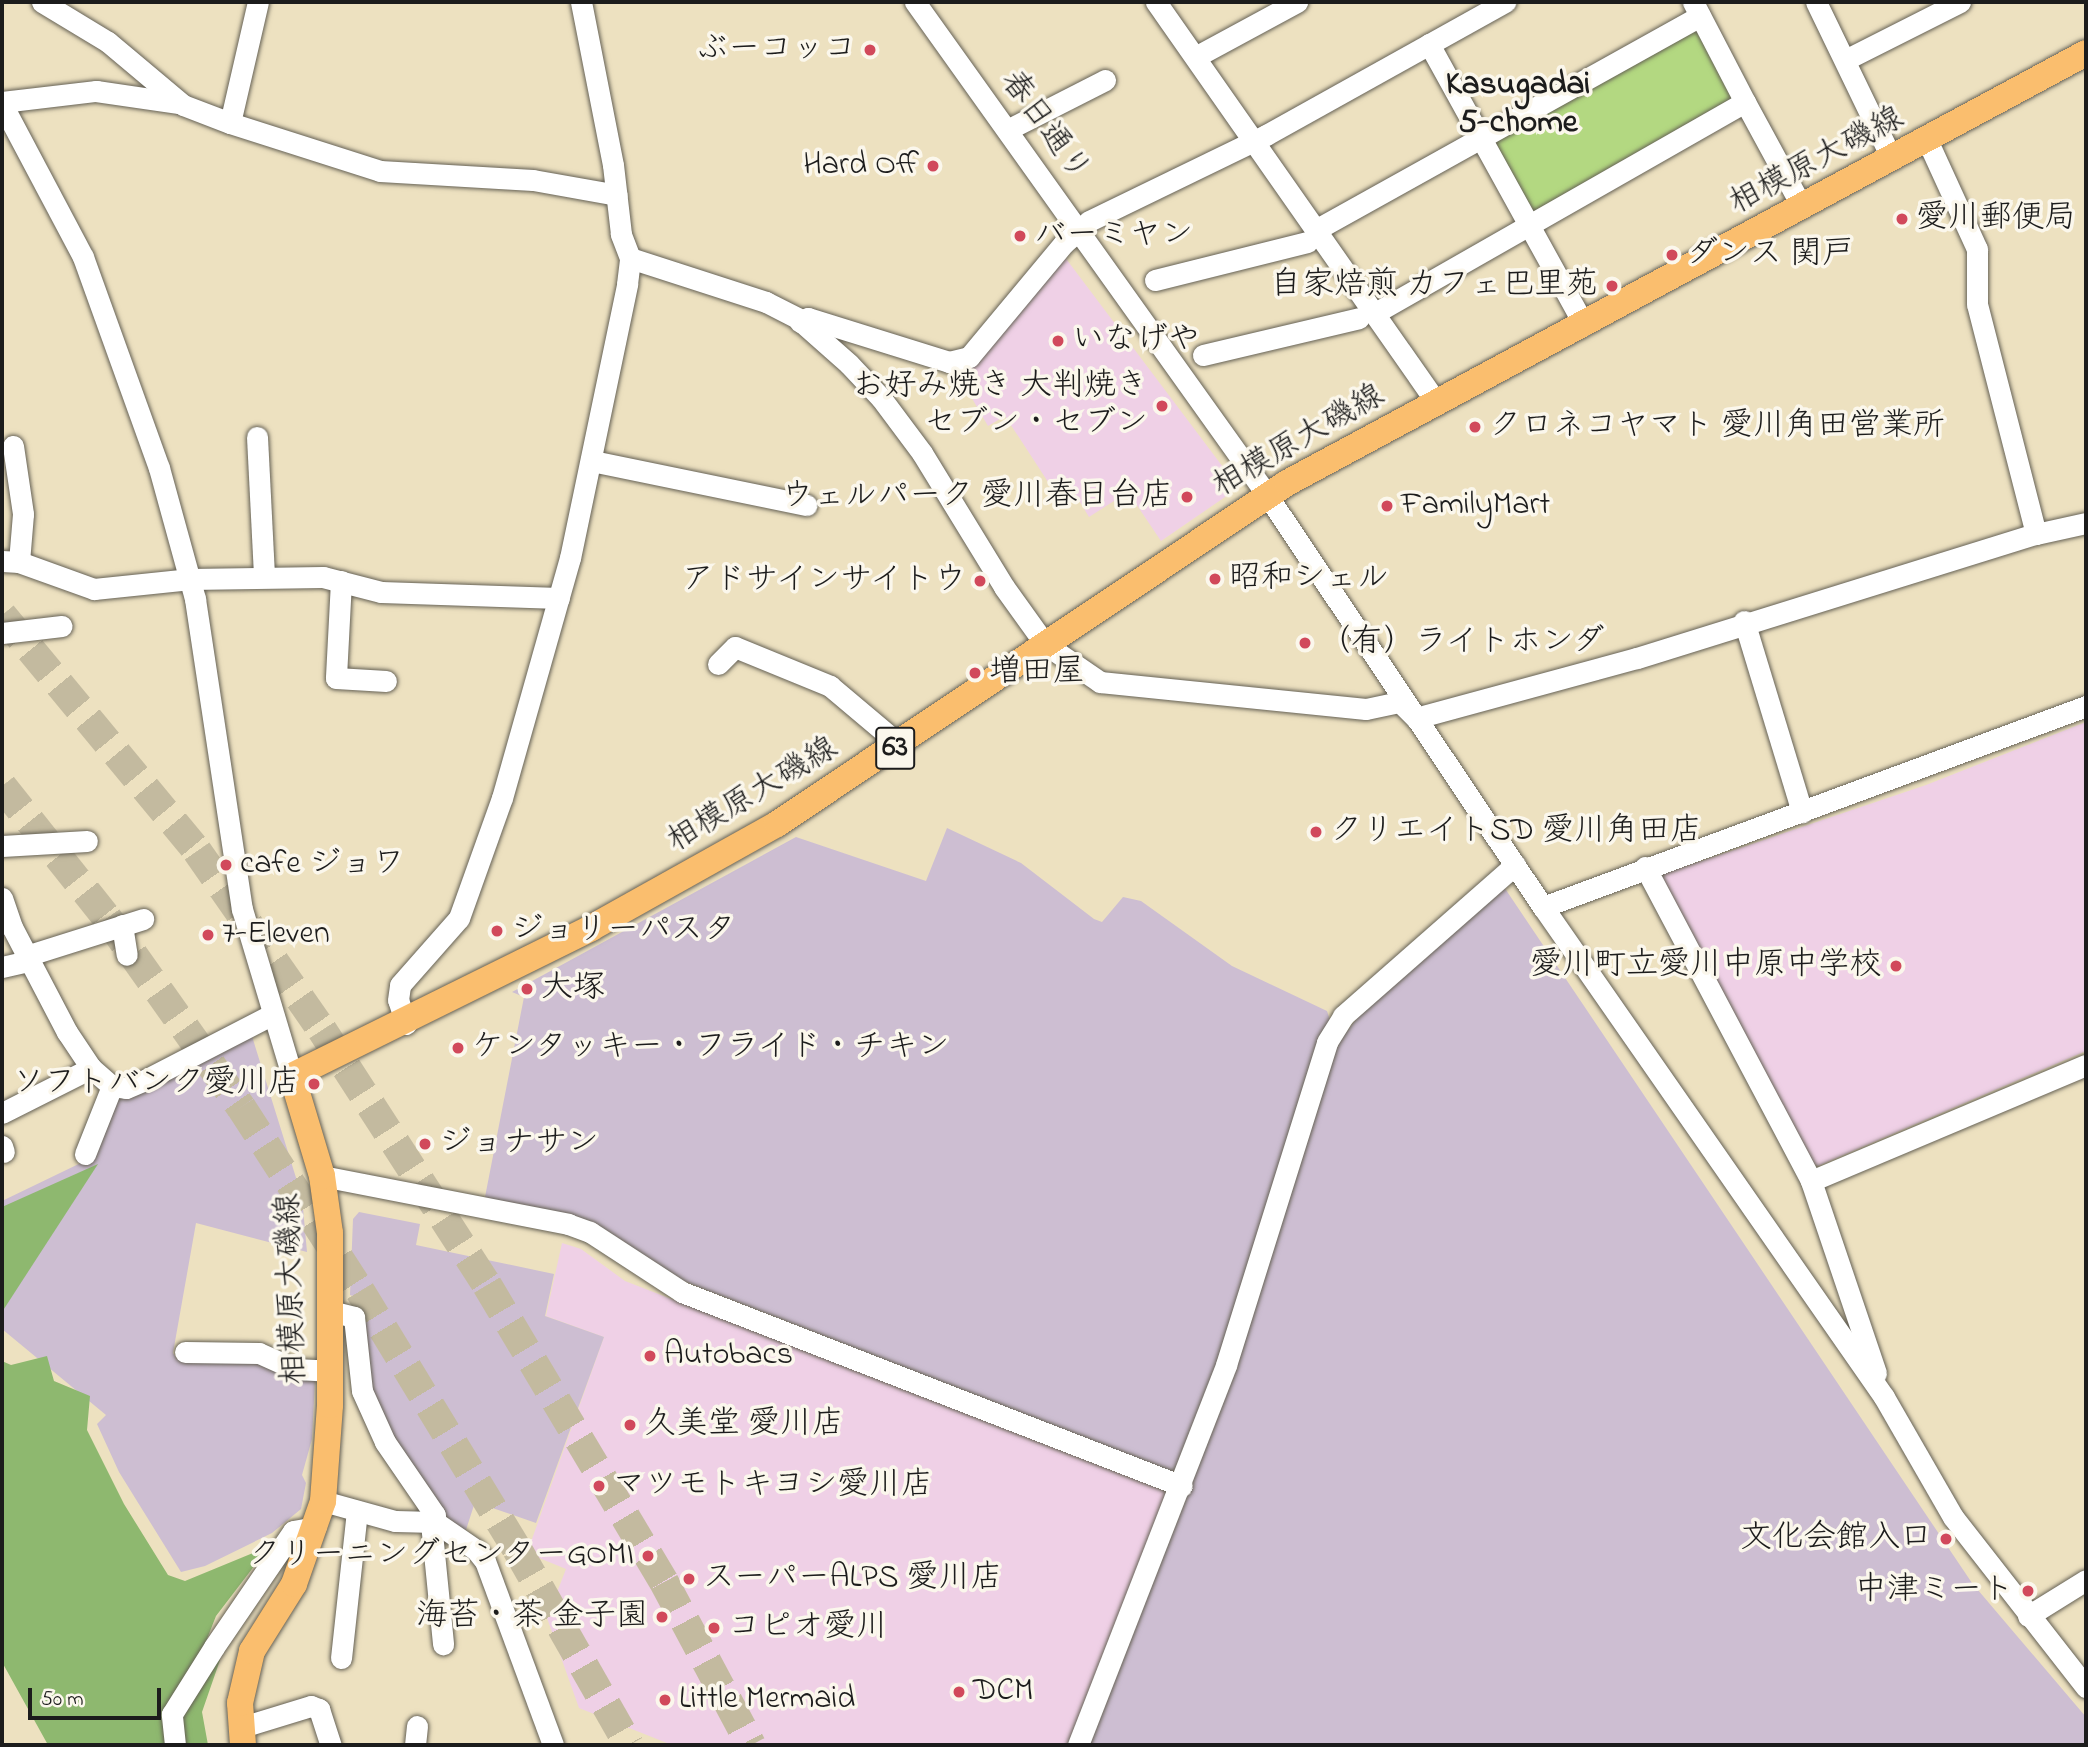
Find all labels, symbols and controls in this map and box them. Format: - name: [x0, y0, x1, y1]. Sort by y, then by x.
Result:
- place label: ぶーコッコ: [696, 31, 856, 69]
- marker: ぶーコッコ: [862, 42, 878, 58]
- street label: 春日通り: [991, 64, 1097, 190]
- district label: Kasugadai 5-chome: [1446, 66, 1590, 144]
- street label: 相模原大磯線: [1723, 100, 1911, 224]
- place label: Hard Off: [803, 147, 919, 185]
- marker: Hard Off: [925, 158, 941, 174]
- place label: 愛川郵便局: [1916, 200, 2076, 238]
- marker: 愛川郵便局: [1894, 211, 1910, 227]
- place label: バーミヤン: [1034, 217, 1194, 255]
- marker: バーミヤン: [1012, 228, 1028, 244]
- place label: ダンス 関戸: [1686, 236, 1854, 274]
- marker: ダンス 関戸: [1664, 247, 1680, 263]
- place label: 自家焙煎 カフェ巴里苑: [1270, 267, 1598, 305]
- marker: 自家焙煎 カフェ巴里苑: [1604, 278, 1620, 294]
- place label: いなげや: [1072, 322, 1200, 360]
- marker: いなげや: [1050, 333, 1066, 349]
- place label: お好み焼き 大判焼き セブン・セブン: [852, 369, 1148, 444]
- street label: 相模原大磯線: [1206, 377, 1392, 507]
- marker: お好み焼き 大判焼き セブン・セブン: [1154, 398, 1170, 414]
- place label: クロネコヤマト 愛川角田営業所: [1489, 408, 1945, 446]
- marker: クロネコヤマト 愛川角田営業所: [1467, 419, 1483, 435]
- place label: ウェルパーク 愛川春日台店: [781, 478, 1173, 516]
- place label: FamilyMart: [1401, 487, 1550, 525]
- marker: ウェルパーク 愛川春日台店: [1179, 489, 1195, 505]
- marker: FamilyMart: [1379, 498, 1395, 514]
- place label: 昭和シェル: [1229, 560, 1389, 598]
- place label: アドサインサイトウ: [678, 562, 966, 600]
- marker: 昭和シェル: [1207, 571, 1223, 587]
- marker: アドサインサイトウ: [972, 573, 988, 589]
- place label: （有）ライトホンダ: [1319, 624, 1607, 662]
- marker: （有）ライトホンダ: [1297, 635, 1313, 651]
- place label: 増田屋: [989, 654, 1085, 692]
- marker: 増田屋: [967, 665, 983, 681]
- road number: 63: [874, 722, 916, 775]
- street label: 相模原大磯線: [661, 730, 845, 862]
- place label: クリエイトSD 愛川角田店: [1330, 813, 1702, 851]
- marker: クリエイトSD 愛川角田店: [1308, 824, 1324, 840]
- place label: cafe ジョワ: [240, 846, 405, 884]
- marker: cafe ジョワ: [218, 857, 234, 873]
- place label: ジョリーパスタ: [511, 912, 735, 950]
- place label: 7-Eleven: [222, 916, 330, 954]
- marker: ジョリーパスタ: [489, 923, 505, 939]
- marker: 7-Eleven: [200, 927, 216, 943]
- place label: 愛川町立愛川中原中学校: [1530, 947, 1882, 985]
- marker: 愛川町立愛川中原中学校: [1888, 958, 1904, 974]
- place label: 大塚: [541, 970, 605, 1008]
- marker: 大塚: [519, 981, 535, 997]
- place label: ケンタッキー・フライド・チキン: [472, 1029, 952, 1067]
- marker: ケンタッキー・フライド・チキン: [450, 1040, 466, 1056]
- place label: ソフトバンク愛川店: [12, 1065, 300, 1103]
- marker: ソフトバンク愛川店: [306, 1076, 322, 1092]
- place label: ジョナサン: [439, 1125, 599, 1163]
- marker: ジョナサン: [417, 1136, 433, 1152]
- street label: 相模原大磯線: [270, 1192, 316, 1386]
- place label: Autobacs: [664, 1337, 793, 1375]
- marker: Autobacs: [642, 1348, 658, 1364]
- place label: 久美堂 愛川店: [644, 1406, 844, 1444]
- marker: 久美堂 愛川店: [622, 1417, 638, 1433]
- place label: マツモトキヨシ愛川店: [613, 1467, 933, 1505]
- marker: マツモトキヨシ愛川店: [591, 1478, 607, 1494]
- place label: 文化会館入口: [1740, 1520, 1932, 1558]
- marker: 文化会館入口: [1938, 1531, 1954, 1547]
- place label: クリーニングセンターGOMI: [247, 1537, 634, 1575]
- marker: クリーニングセンターGOMI: [640, 1548, 656, 1564]
- place label: スーパーALPS 愛川店: [703, 1560, 1002, 1598]
- marker: スーパーALPS 愛川店: [681, 1571, 697, 1587]
- place label: 中津ミート: [1855, 1572, 2014, 1610]
- marker: 中津ミート: [2020, 1583, 2036, 1599]
- place label: 海苔・茶 金子園: [416, 1598, 648, 1636]
- marker: 海苔・茶 金子園: [654, 1609, 670, 1625]
- place label: コピオ愛川: [728, 1609, 888, 1647]
- marker: コピオ愛川: [706, 1620, 722, 1636]
- place label: DCM: [973, 1673, 1033, 1711]
- scale bar: [32, 1674, 164, 1718]
- place label: Little Mermaid: [679, 1681, 855, 1719]
- marker: DCM: [951, 1684, 967, 1700]
- text: 50 m: [41, 1685, 84, 1715]
- marker: Little Mermaid: [657, 1692, 673, 1708]

